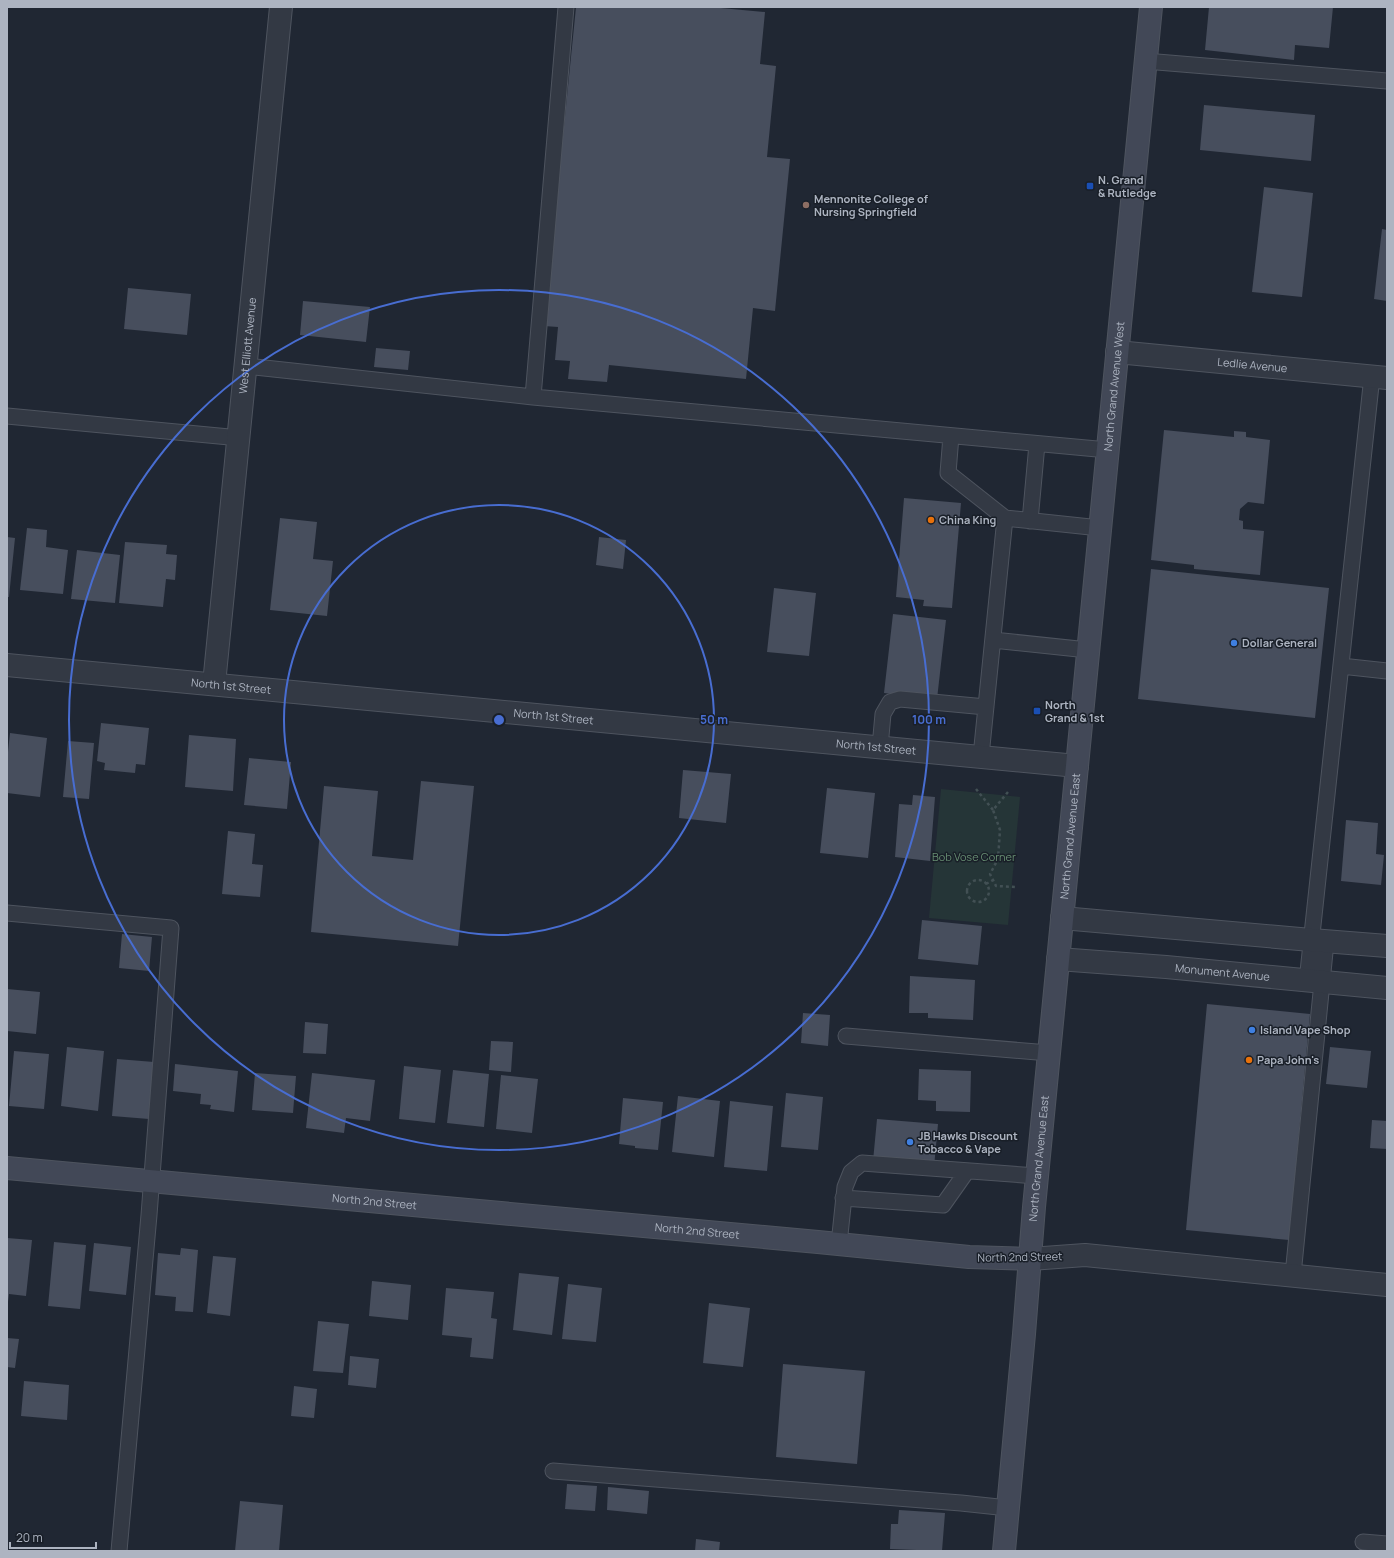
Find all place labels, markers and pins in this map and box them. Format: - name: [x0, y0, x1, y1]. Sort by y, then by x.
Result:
- place label: N. Grand & Rutledge: [1098, 172, 1157, 200]
- marker: N. Grand & Rutledge: [1085, 181, 1095, 191]
- place label: Mennonite College of Nursing Springfield: [814, 191, 929, 219]
- marker: Mennonite College of Nursing Springfield: [801, 200, 811, 210]
- place label: China King: [939, 512, 996, 527]
- marker: China King: [926, 515, 936, 525]
- place label: Dollar General: [1242, 635, 1317, 650]
- marker: Dollar General: [1229, 638, 1239, 648]
- place label: North Grand & 1st: [1045, 697, 1105, 725]
- marker: North Grand & 1st: [1032, 706, 1042, 716]
- centre of rings: [492, 713, 506, 727]
- place label: Island Vape Shop: [1260, 1022, 1351, 1037]
- marker: Island Vape Shop: [1247, 1025, 1257, 1035]
- place label: Papa John's: [1257, 1052, 1319, 1067]
- marker: Papa John's: [1244, 1055, 1254, 1065]
- place label: JB Hawks Discount Tobacco & Vape: [918, 1128, 1018, 1156]
- marker: JB Hawks Discount Tobacco & Vape: [905, 1137, 915, 1147]

